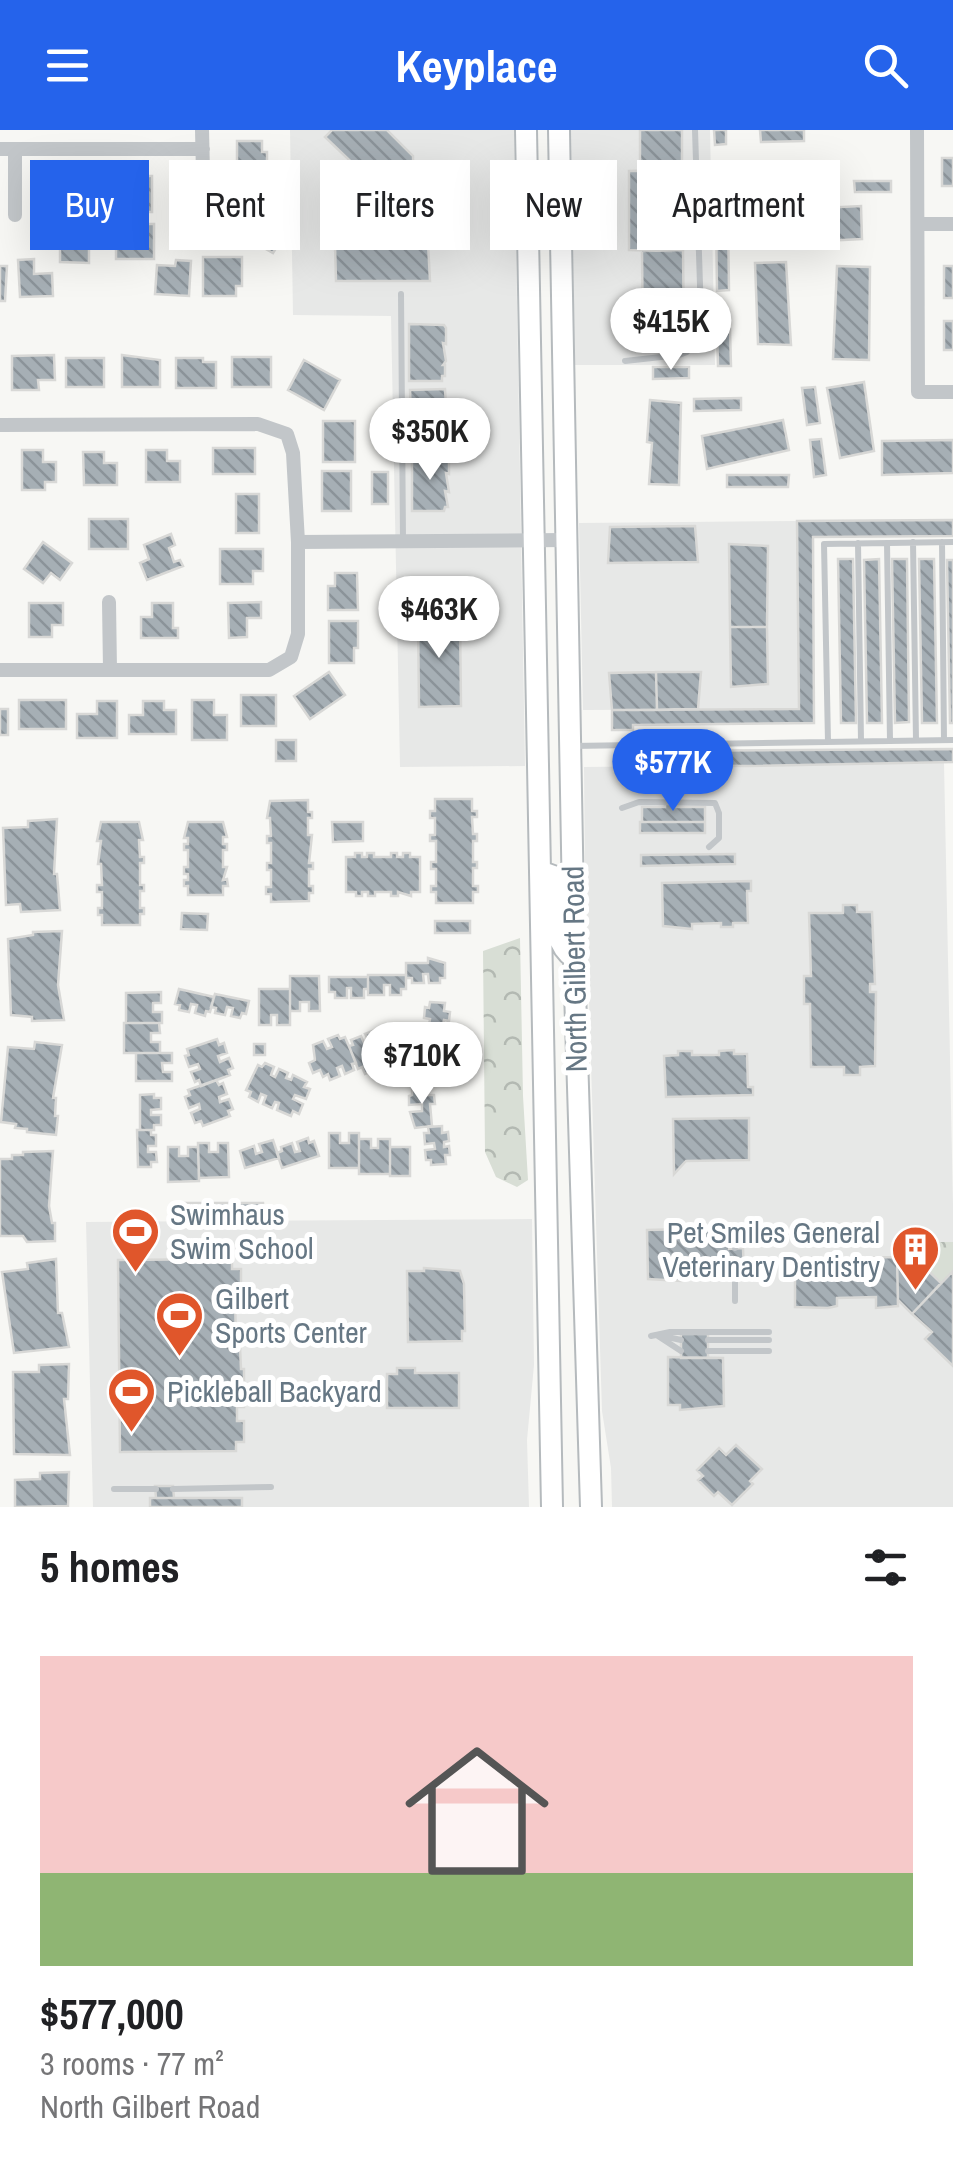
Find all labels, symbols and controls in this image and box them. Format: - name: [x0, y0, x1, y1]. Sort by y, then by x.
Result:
- text: Keyplace: [395, 35, 558, 96]
- icon: menu: [40, 38, 95, 93]
- icon: search: [858, 38, 913, 93]
- chip: Buy: [30, 160, 149, 250]
- chip: Rent: [169, 160, 300, 250]
- chip: Filters: [320, 160, 470, 250]
- chip: New: [490, 160, 617, 250]
- chip: Apartment: [637, 160, 840, 250]
- pin: $415K: [601, 288, 741, 373]
- text: $415K: [632, 299, 710, 342]
- pin: $350K: [360, 398, 500, 483]
- text: $350K: [391, 409, 469, 452]
- pin: $463K: [369, 576, 509, 661]
- text: $463K: [400, 587, 478, 630]
- pin: $577K: [603, 729, 743, 814]
- text: $577K: [634, 740, 712, 783]
- street label: North Gilbert Road: [552, 865, 596, 1073]
- pin: $710K: [352, 1022, 492, 1107]
- text: $710K: [383, 1033, 461, 1076]
- place label: Swimhaus Swim School: [170, 1194, 314, 1268]
- sports icon: Swimhaus Swim School: [109, 1206, 161, 1274]
- place label: Pet Smiles General Veterinary Dentistry: [663, 1212, 881, 1286]
- building icon: Pet Smiles General Veterinary Dentistry: [889, 1224, 941, 1292]
- place label: Gilbert Sports Center: [215, 1278, 368, 1352]
- sports icon: Gilbert Sports Center: [154, 1290, 206, 1358]
- sports icon: Pickleball Backyard: [106, 1366, 158, 1434]
- place label: Pickleball Backyard: [167, 1371, 382, 1411]
- text: 5 homes: [40, 1539, 180, 1595]
- icon: filters: [858, 1540, 913, 1595]
- icon: home: [387, 1721, 567, 1901]
- text: $577,000: [40, 1986, 184, 2042]
- text: 3 rooms · 77 m²: [40, 2042, 224, 2085]
- text: North Gilbert Road: [40, 2085, 260, 2128]

